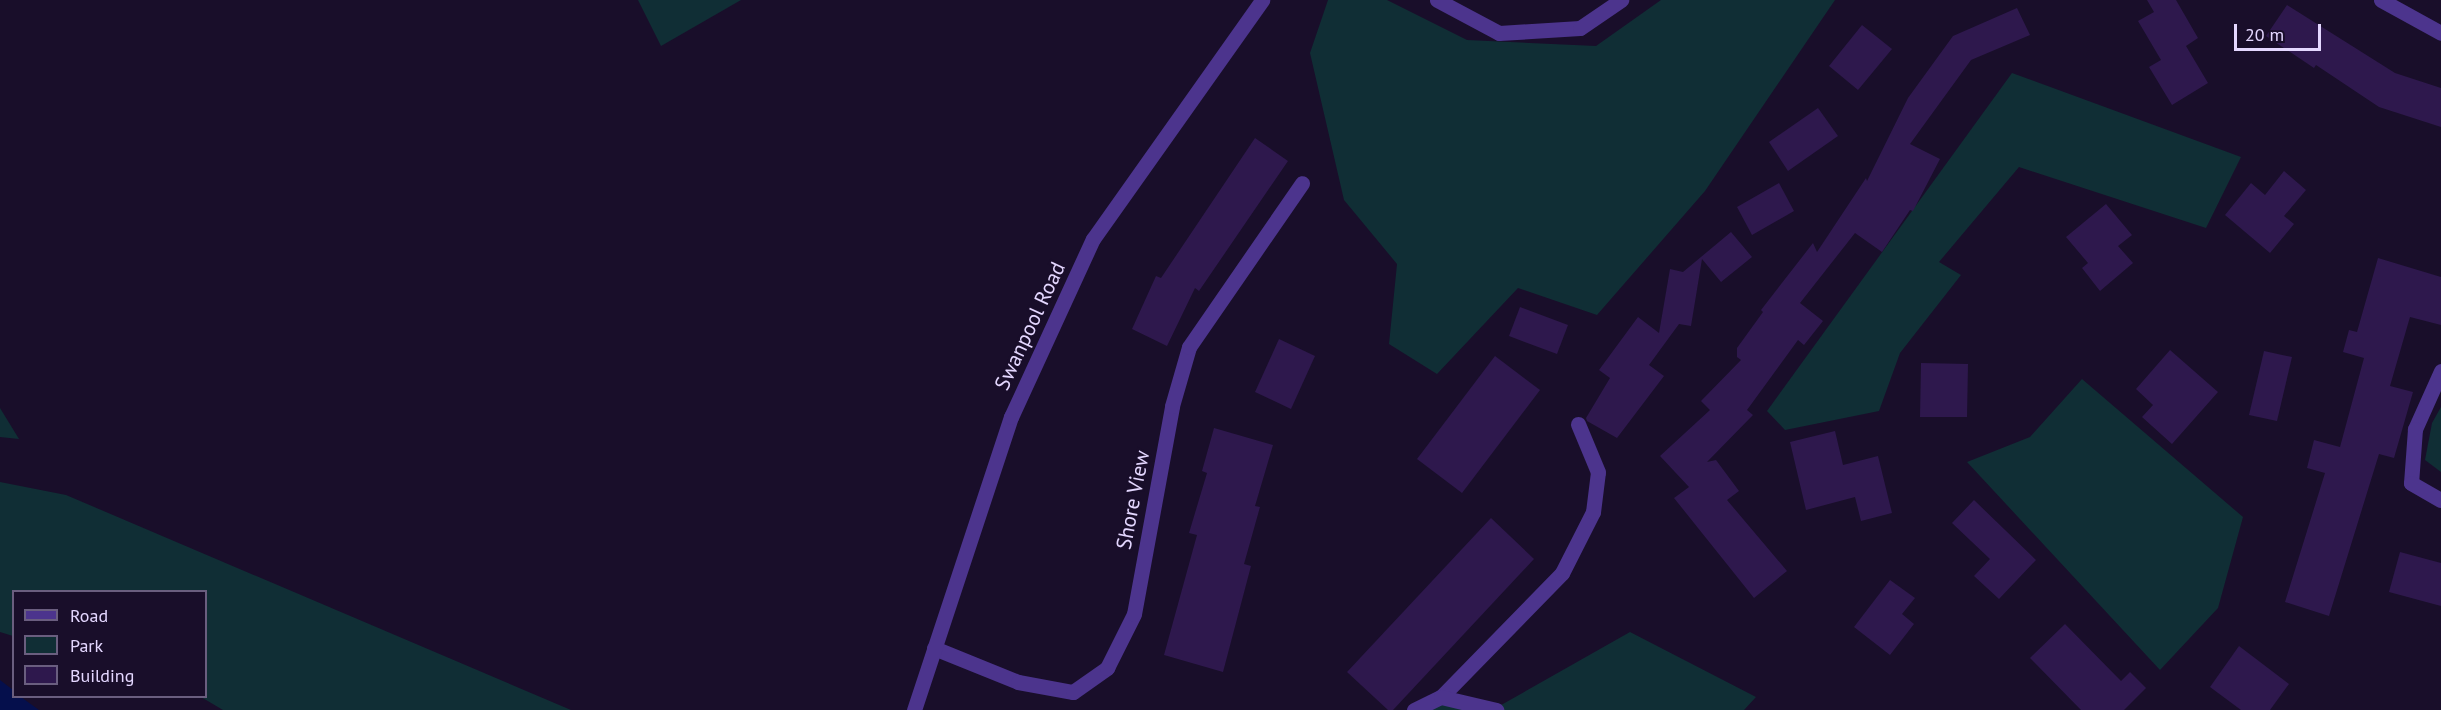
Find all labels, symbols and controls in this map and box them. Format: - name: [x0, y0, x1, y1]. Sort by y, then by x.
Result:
- scale bar: [2237, 12, 2324, 50]
- text: 20 m: [2245, 23, 2284, 46]
- street label: Swanpool Road: [989, 258, 1071, 394]
- street label: Shore View: [1111, 448, 1155, 552]
- legend: [12, 590, 207, 698]
- text: Road: [70, 604, 108, 627]
- text: Park: [70, 634, 103, 657]
- text: Building: [70, 664, 134, 687]

